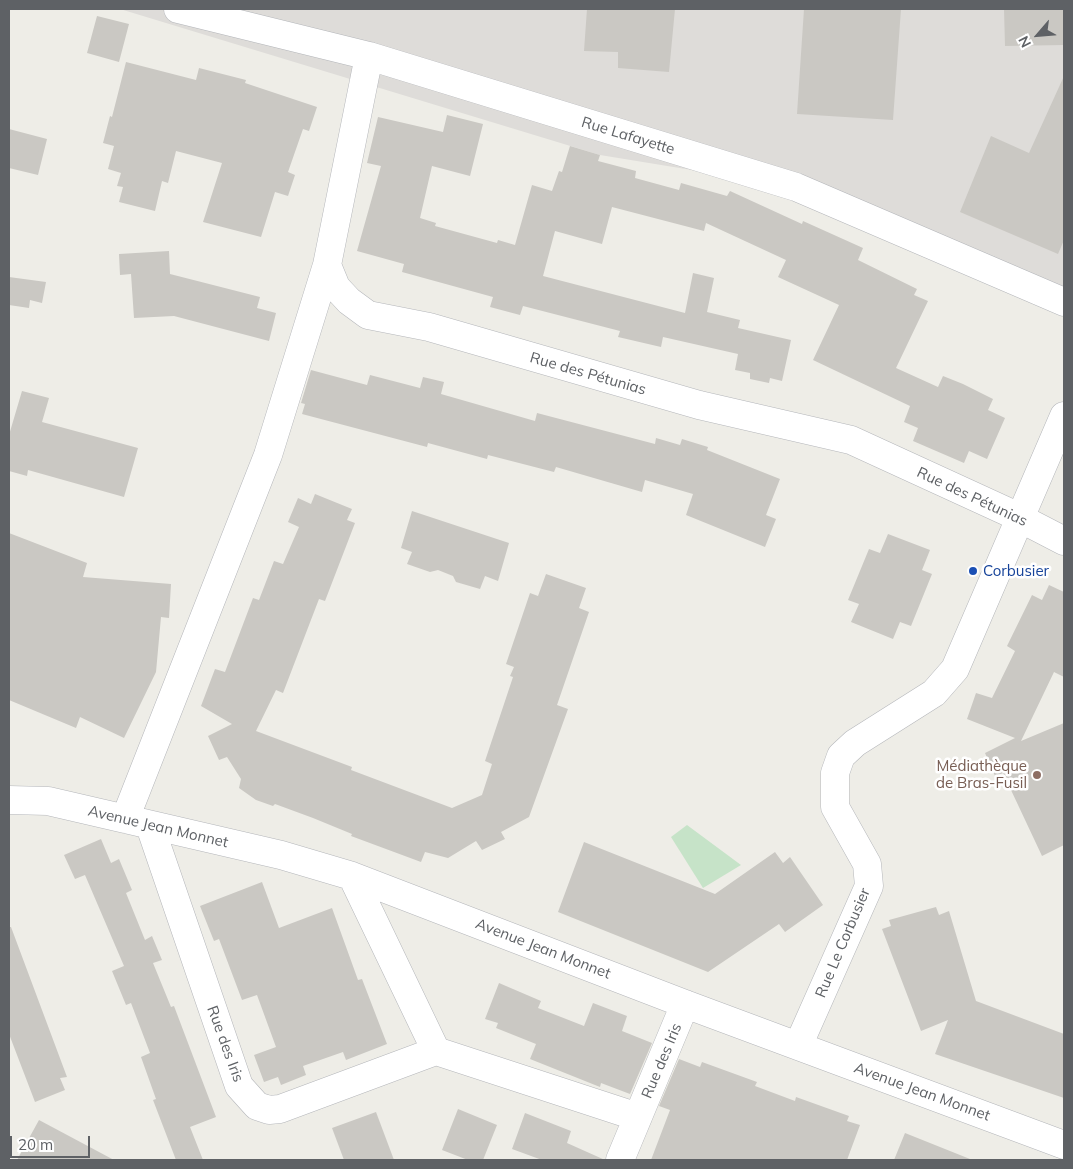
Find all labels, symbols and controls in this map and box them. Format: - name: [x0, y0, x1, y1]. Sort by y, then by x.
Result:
- north arrow: [1013, 10, 1063, 60]
- text: N: [1014, 33, 1035, 51]
- street label: Rue Lafayette: [579, 113, 677, 159]
- street label: Rue des Pétunias: [528, 349, 648, 399]
- street label: Rue des Pétunias: [914, 464, 1030, 530]
- place label: Corbusier: [983, 562, 1049, 580]
- marker: Corbusier: [967, 565, 979, 577]
- place label: Médiathèque de Bras-Fusil: [936, 757, 1027, 792]
- marker: Médiathèque de Bras-Fusil: [1031, 769, 1043, 781]
- street label: Avenue Jean Monnet: [86, 802, 230, 852]
- street label: Rue Le Corbusier: [812, 885, 874, 1001]
- street label: Avenue Jean Monnet: [473, 915, 613, 983]
- street label: Rue des Iris: [203, 1003, 247, 1085]
- street label: Rue des Iris: [638, 1021, 686, 1101]
- street label: Avenue Jean Monnet: [852, 1059, 992, 1125]
- scale bar: [12, 1126, 92, 1158]
- text: 20 m: [18, 1135, 53, 1154]

